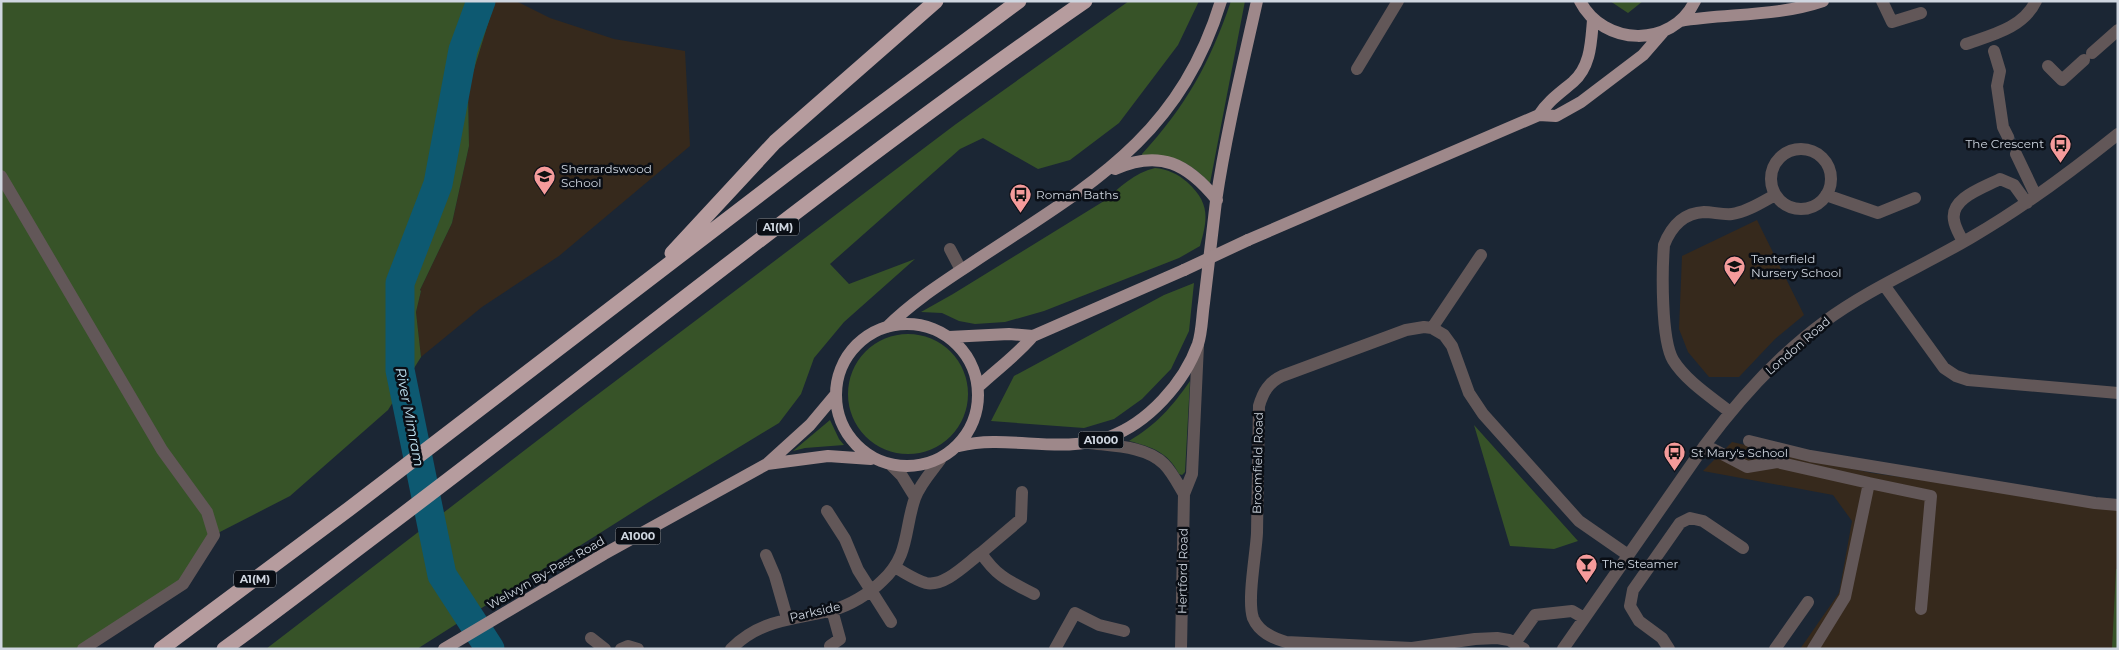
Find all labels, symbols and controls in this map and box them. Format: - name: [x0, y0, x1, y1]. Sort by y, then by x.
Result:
- bus stop icon: The Crescent: [2048, 132, 2072, 163]
- place label: The Crescent: [1965, 136, 2044, 151]
- place label: Sherrardswood School: [561, 161, 652, 190]
- school or university icon: Sherrardswood School: [533, 164, 557, 195]
- bus stop icon: Roman Baths: [1008, 183, 1032, 214]
- place label: Roman Baths: [1036, 187, 1118, 202]
- road number: A1(M): [757, 218, 799, 236]
- place label: Tenterfield Nursery School: [1751, 251, 1842, 280]
- school or university icon: Tenterfield Nursery School: [1723, 254, 1747, 285]
- street label: London Road: [1762, 313, 1833, 378]
- water label: River Mimram: [392, 366, 428, 468]
- street label: Broomfield Road: [1249, 412, 1266, 514]
- road number: A1000: [1078, 432, 1124, 448]
- bus stop icon: St Mary's School: [1663, 441, 1687, 472]
- place label: St Mary's School: [1691, 445, 1788, 460]
- road number: A1000: [616, 528, 660, 544]
- street label: Hertford Road: [1174, 528, 1191, 614]
- street label: Welwyn By-Pass Road: [484, 533, 607, 612]
- bar icon: The Steamer: [1574, 552, 1598, 583]
- place label: The Steamer: [1602, 556, 1679, 571]
- road number: A1(M): [234, 570, 276, 588]
- street label: Parkside: [788, 598, 842, 625]

